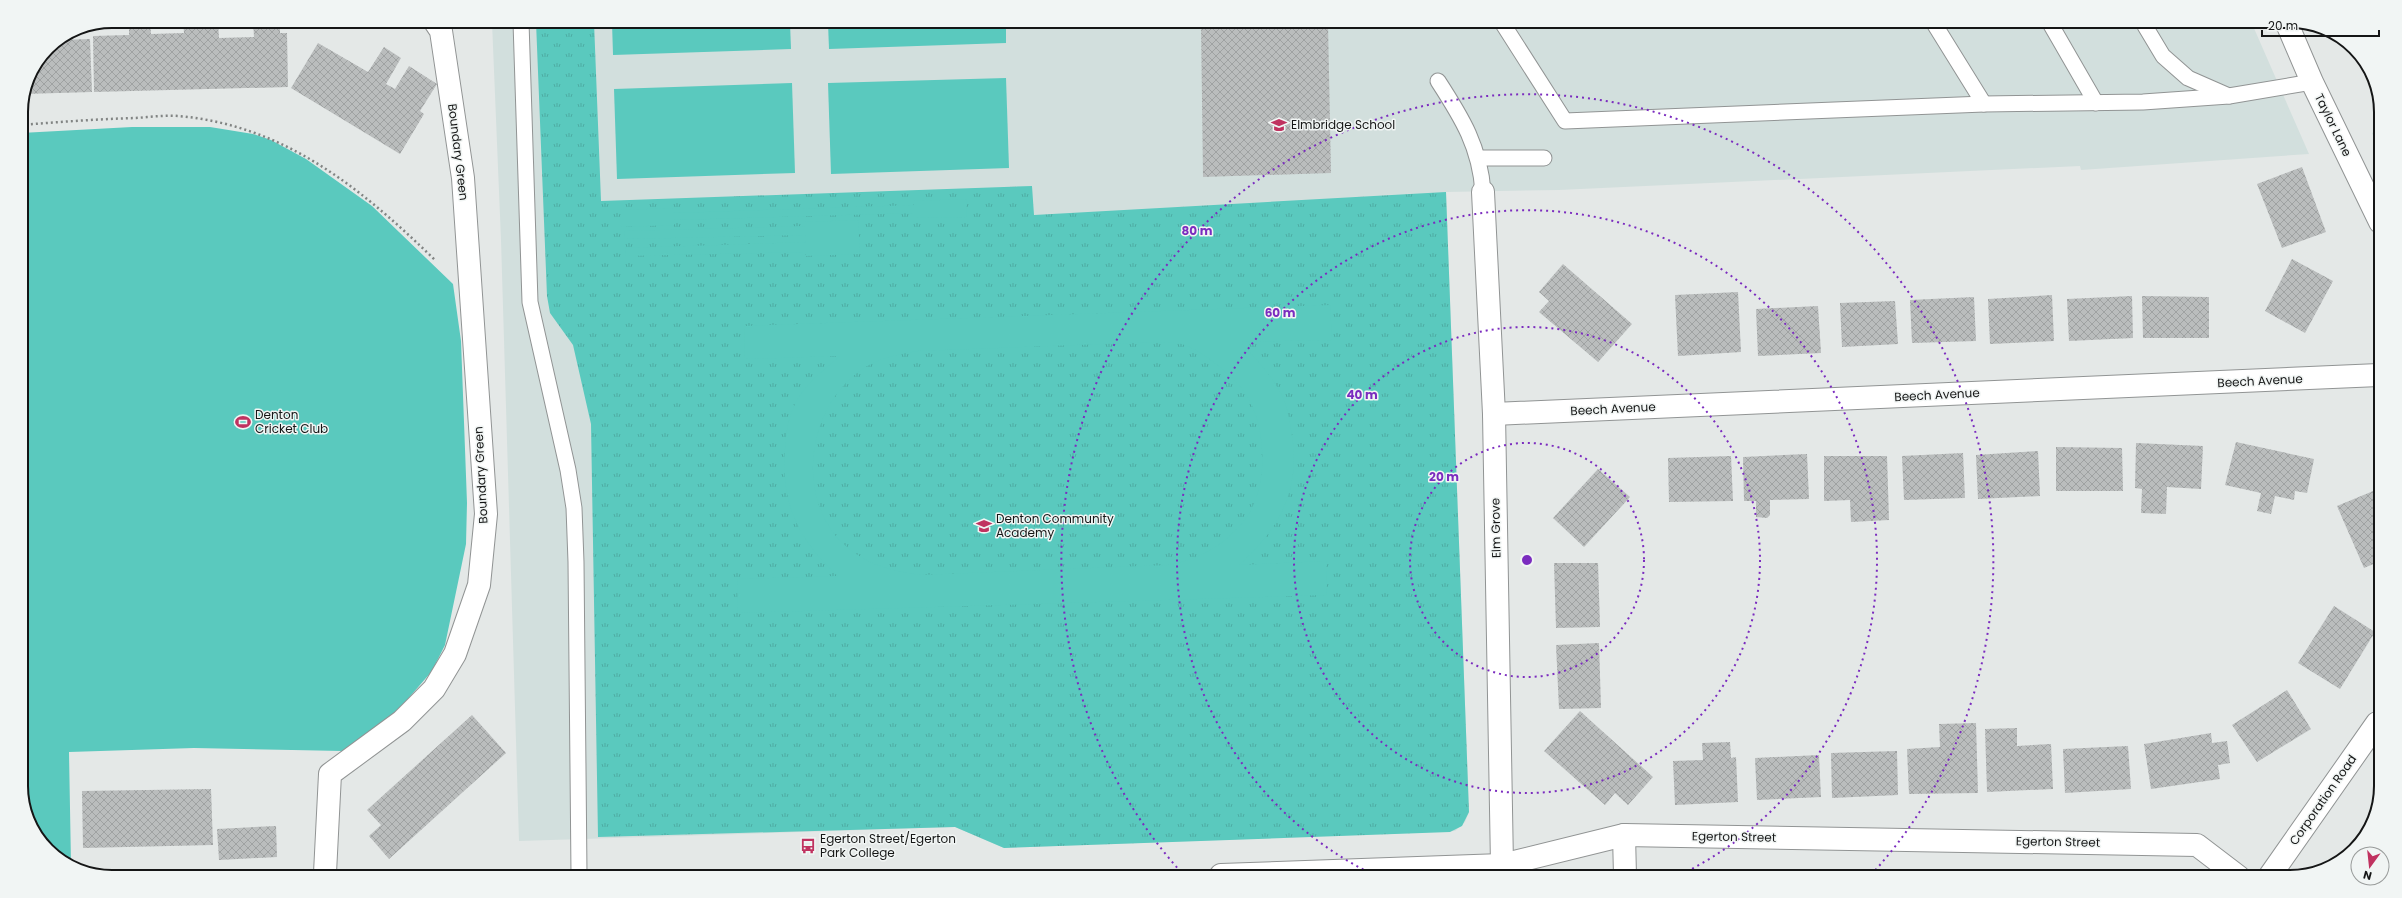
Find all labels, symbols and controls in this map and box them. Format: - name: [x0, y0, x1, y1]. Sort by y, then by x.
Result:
- scale bar: [2262, 12, 2379, 38]
- text: 20 m: [2268, 17, 2298, 34]
- street label: Taylor Lane: [2311, 90, 2356, 159]
- street label: Boundary Green: [444, 103, 473, 201]
- school or university icon: Elmbridge School: [1270, 116, 1288, 134]
- place label: Elmbridge School: [1291, 116, 1395, 133]
- text: 80 m: [1182, 222, 1213, 239]
- text: 60 m: [1265, 304, 1296, 321]
- street label: Beech Avenue: [2217, 370, 2303, 391]
- street label: Beech Avenue: [1894, 384, 1980, 405]
- text: 40 m: [1346, 386, 1378, 403]
- street label: Beech Avenue: [1570, 398, 1656, 419]
- place label: Denton Cricket Club: [255, 406, 328, 437]
- sports icon: Denton Cricket Club: [234, 413, 252, 431]
- street label: Boundary Green: [469, 426, 492, 524]
- text: 20 m: [1429, 468, 1459, 485]
- street label: Elm Grove: [1486, 498, 1505, 558]
- place label: Denton Community Academy: [996, 510, 1114, 541]
- school or university icon: Denton Community Academy: [975, 517, 993, 535]
- centre of rings: [1520, 553, 1534, 567]
- street label: Corporation Road: [2285, 751, 2360, 848]
- street label: Egerton Street: [1692, 827, 1776, 846]
- place label: Egerton Street/Egerton Park College: [820, 830, 956, 861]
- street label: Egerton Street: [2016, 832, 2100, 851]
- bus stop icon: Egerton Street/Egerton Park College: [799, 837, 817, 855]
- north arrow: [2350, 846, 2390, 886]
- text: N: [2361, 867, 2373, 884]

